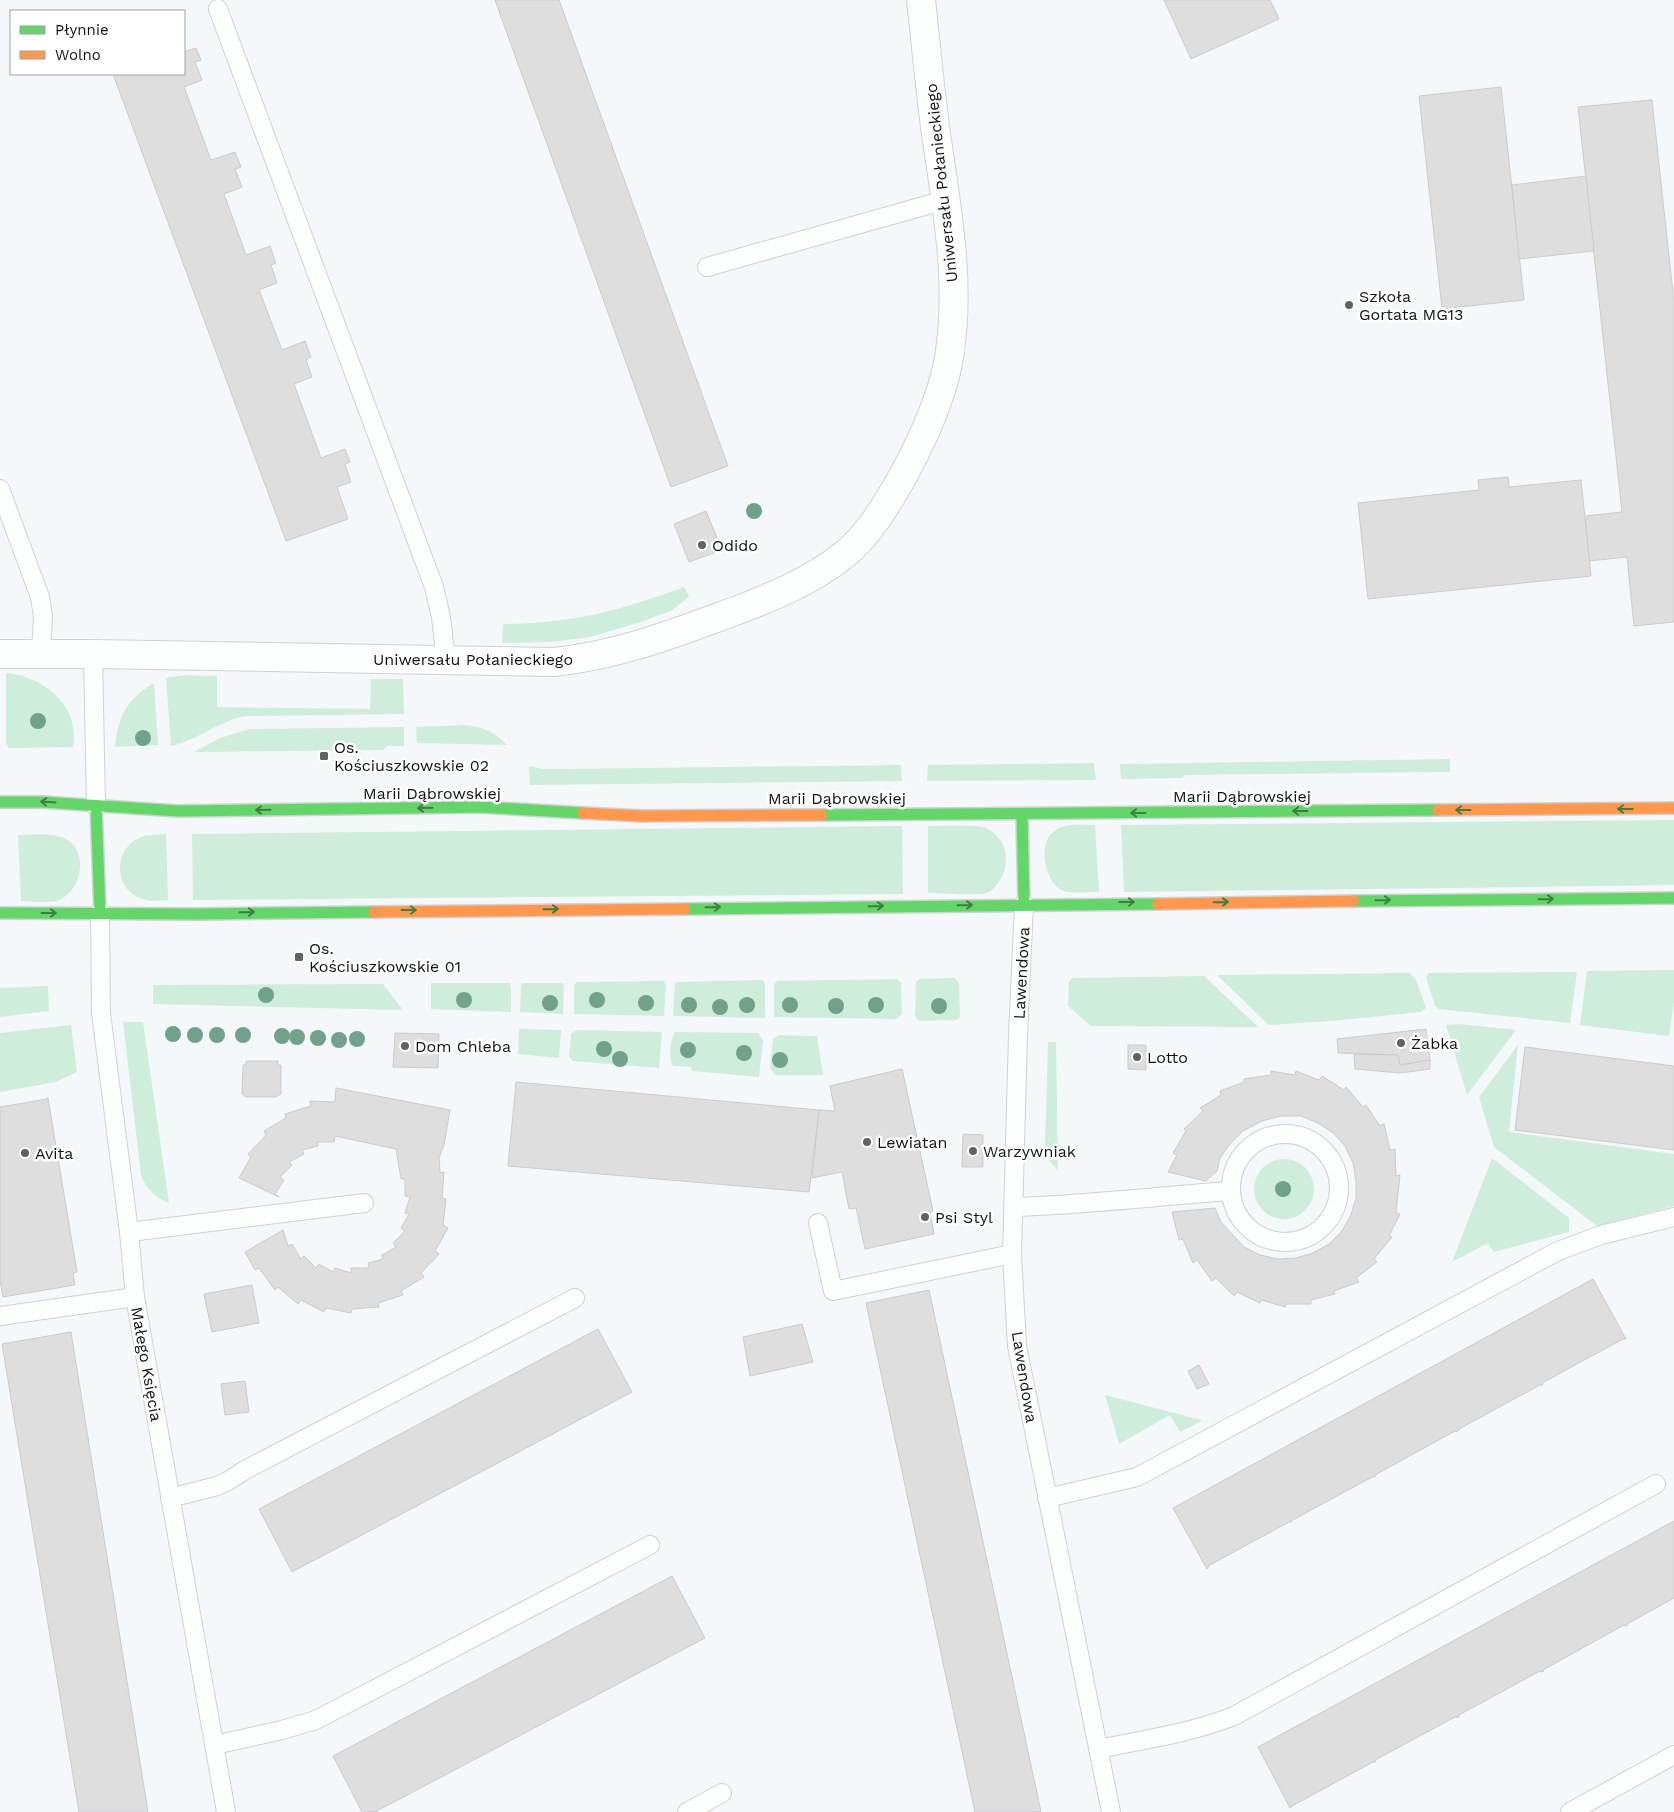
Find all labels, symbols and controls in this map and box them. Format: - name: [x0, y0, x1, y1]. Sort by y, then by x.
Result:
- legend: [10, 10, 185, 75]
- text: Płynnie: [55, 21, 109, 39]
- text: Wolno: [55, 46, 101, 64]
- street label: Uniwersału Połanieckiego: [922, 83, 961, 283]
- place label: Szkoła Gortata MG13: [1359, 287, 1463, 324]
- marker: Szkoła Gortata MG13: [1343, 299, 1355, 311]
- place label: Odido: [712, 536, 758, 555]
- marker: Odido: [696, 539, 708, 551]
- street label: Uniwersału Połanieckiego: [373, 650, 573, 669]
- place label: Os. Kościuszkowskie 02: [334, 738, 489, 775]
- marker: Os. Kościuszkowskie 02: [318, 750, 330, 762]
- street label: Marii Dąbrowskiej: [363, 784, 501, 803]
- street label: Marii Dąbrowskiej: [1173, 787, 1311, 806]
- street label: Marii Dąbrowskiej: [768, 789, 906, 808]
- one-way arrow: [41, 798, 57, 807]
- one-way arrow: [417, 803, 434, 813]
- one-way arrow: [1618, 804, 1634, 814]
- one-way arrow: [1455, 805, 1472, 815]
- one-way arrow: [255, 806, 271, 815]
- one-way arrow: [1293, 806, 1309, 816]
- one-way arrow: [1130, 808, 1146, 818]
- one-way arrow: [1537, 894, 1553, 904]
- one-way arrow: [1374, 895, 1391, 905]
- one-way arrow: [1212, 897, 1228, 907]
- one-way arrow: [1119, 898, 1135, 907]
- one-way arrow: [956, 900, 973, 910]
- one-way arrow: [868, 901, 884, 910]
- one-way arrow: [705, 902, 721, 912]
- one-way arrow: [542, 904, 559, 914]
- one-way arrow: [400, 905, 417, 915]
- one-way arrow: [40, 908, 56, 918]
- one-way arrow: [238, 908, 254, 917]
- street label: Lawendowa: [1010, 926, 1033, 1020]
- place label: Os. Kościuszkowskie 01: [309, 939, 461, 976]
- marker: Os. Kościuszkowskie 01: [293, 951, 305, 963]
- place label: Żabka: [1411, 1034, 1458, 1053]
- place label: Dom Chleba: [415, 1037, 511, 1056]
- marker: Żabka: [1395, 1037, 1407, 1049]
- marker: Dom Chleba: [399, 1040, 411, 1052]
- place label: Lotto: [1147, 1048, 1188, 1067]
- marker: Lotto: [1131, 1051, 1143, 1063]
- place label: Lewiatan: [877, 1133, 947, 1152]
- marker: Lewiatan: [861, 1136, 873, 1148]
- place label: Warzywniak: [983, 1142, 1076, 1161]
- place label: Avita: [35, 1144, 73, 1163]
- marker: Warzywniak: [967, 1145, 979, 1157]
- marker: Avita: [19, 1147, 31, 1159]
- place label: Psi Styl: [935, 1208, 993, 1227]
- marker: Psi Styl: [919, 1211, 931, 1223]
- street label: Małego Księcia: [127, 1305, 166, 1423]
- street label: Lawendowa: [1008, 1330, 1041, 1424]

